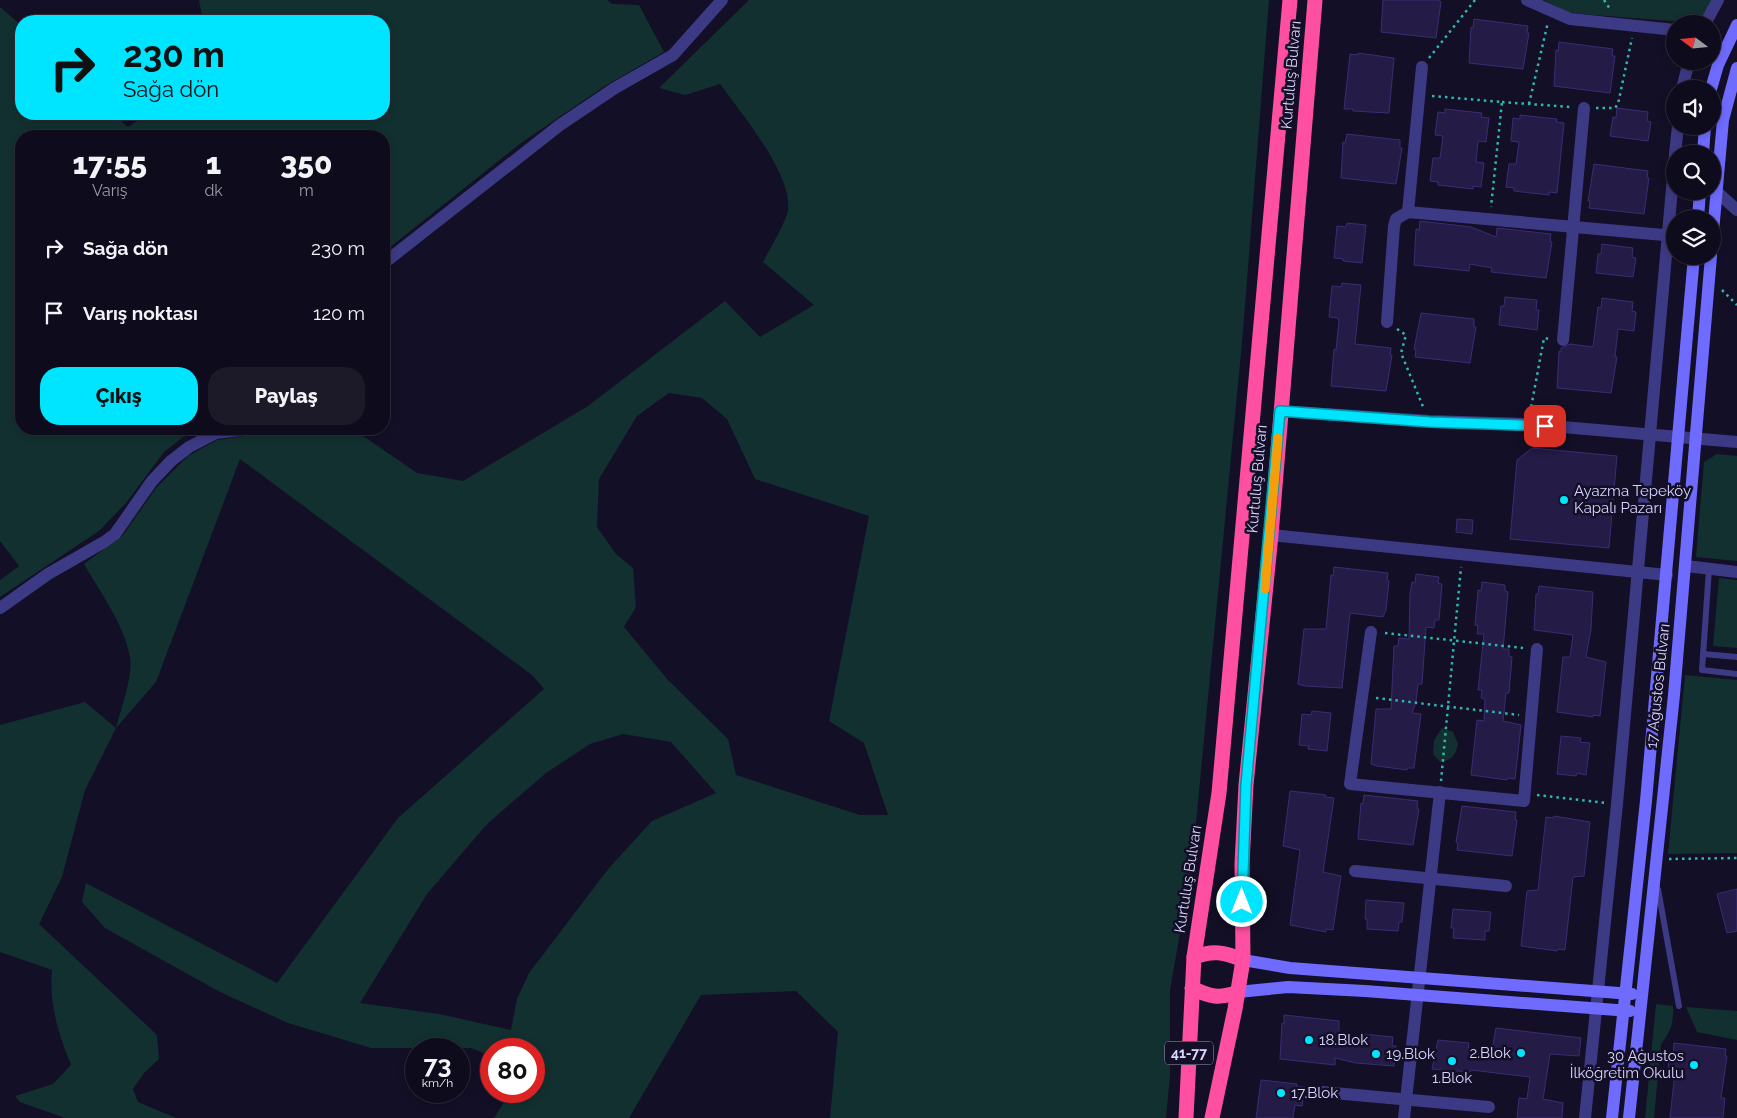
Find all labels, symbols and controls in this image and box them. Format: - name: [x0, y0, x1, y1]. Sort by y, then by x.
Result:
- north arrow: [1666, 15, 1721, 70]
- map controls: [1666, 15, 1721, 265]
- street label: Kurtuluş Bulvarı: [1277, 20, 1305, 130]
- text: 230 m: [123, 34, 225, 75]
- icon: right: [40, 35, 105, 100]
- text: Sağa dön: [123, 76, 219, 102]
- button: sound: [1666, 80, 1721, 135]
- button: search: [1666, 145, 1721, 200]
- text: 17:55: [72, 146, 147, 181]
- text: 1: [206, 146, 221, 181]
- text: 350: [280, 146, 333, 181]
- text: Varış: [92, 181, 128, 200]
- text: dk: [204, 181, 223, 200]
- text: m: [299, 181, 314, 200]
- button: layers: [1666, 210, 1721, 265]
- icon: right: [40, 234, 68, 262]
- text: Sağa dön: [83, 237, 168, 259]
- text: 230 m: [311, 237, 365, 259]
- icon: arrive: [40, 299, 68, 327]
- text: Varış noktası: [83, 302, 198, 324]
- text: 120 m: [313, 302, 365, 324]
- button: Çıkış: [40, 367, 198, 425]
- button: Paylaş: [208, 367, 365, 425]
- pin: [1524, 405, 1566, 447]
- icon: arrive: [1531, 412, 1559, 440]
- street label: Kurtuluş Bulvarı: [1243, 424, 1271, 534]
- place label: Ayazma Tepeköy Kapalı Pazarı: [1574, 482, 1691, 517]
- marker: Ayazma Tepeköy Kapalı Pazarı: [1558, 494, 1570, 506]
- street label: 17 Ağustos Bulvarı: [1643, 623, 1673, 749]
- street label: Kurtuluş Bulvarı: [1171, 824, 1205, 934]
- position arrow: [1215, 875, 1267, 927]
- place label: 18.Blok: [1319, 1031, 1368, 1049]
- marker: 18.Blok: [1303, 1034, 1315, 1046]
- speed limit sign: 80: [480, 1038, 545, 1103]
- road number: 41-77: [1165, 1042, 1213, 1064]
- place label: 2.Blok: [1469, 1044, 1511, 1062]
- place label: 19.Blok: [1386, 1045, 1435, 1063]
- marker: 2.Blok: [1515, 1047, 1527, 1059]
- place label: 30 Ağustos İlköğretim Okulu: [1570, 1047, 1684, 1082]
- marker: 19.Blok: [1370, 1048, 1382, 1060]
- text: 73: [424, 1049, 451, 1079]
- marker: 1.Blok: [1446, 1055, 1458, 1067]
- marker: 30 Ağustos İlköğretim Okulu: [1688, 1059, 1700, 1071]
- place label: 1.Blok: [1432, 1069, 1472, 1087]
- text: km/h: [422, 1076, 453, 1090]
- place label: 17.Blok: [1291, 1084, 1338, 1102]
- marker: 17.Blok: [1275, 1087, 1287, 1099]

